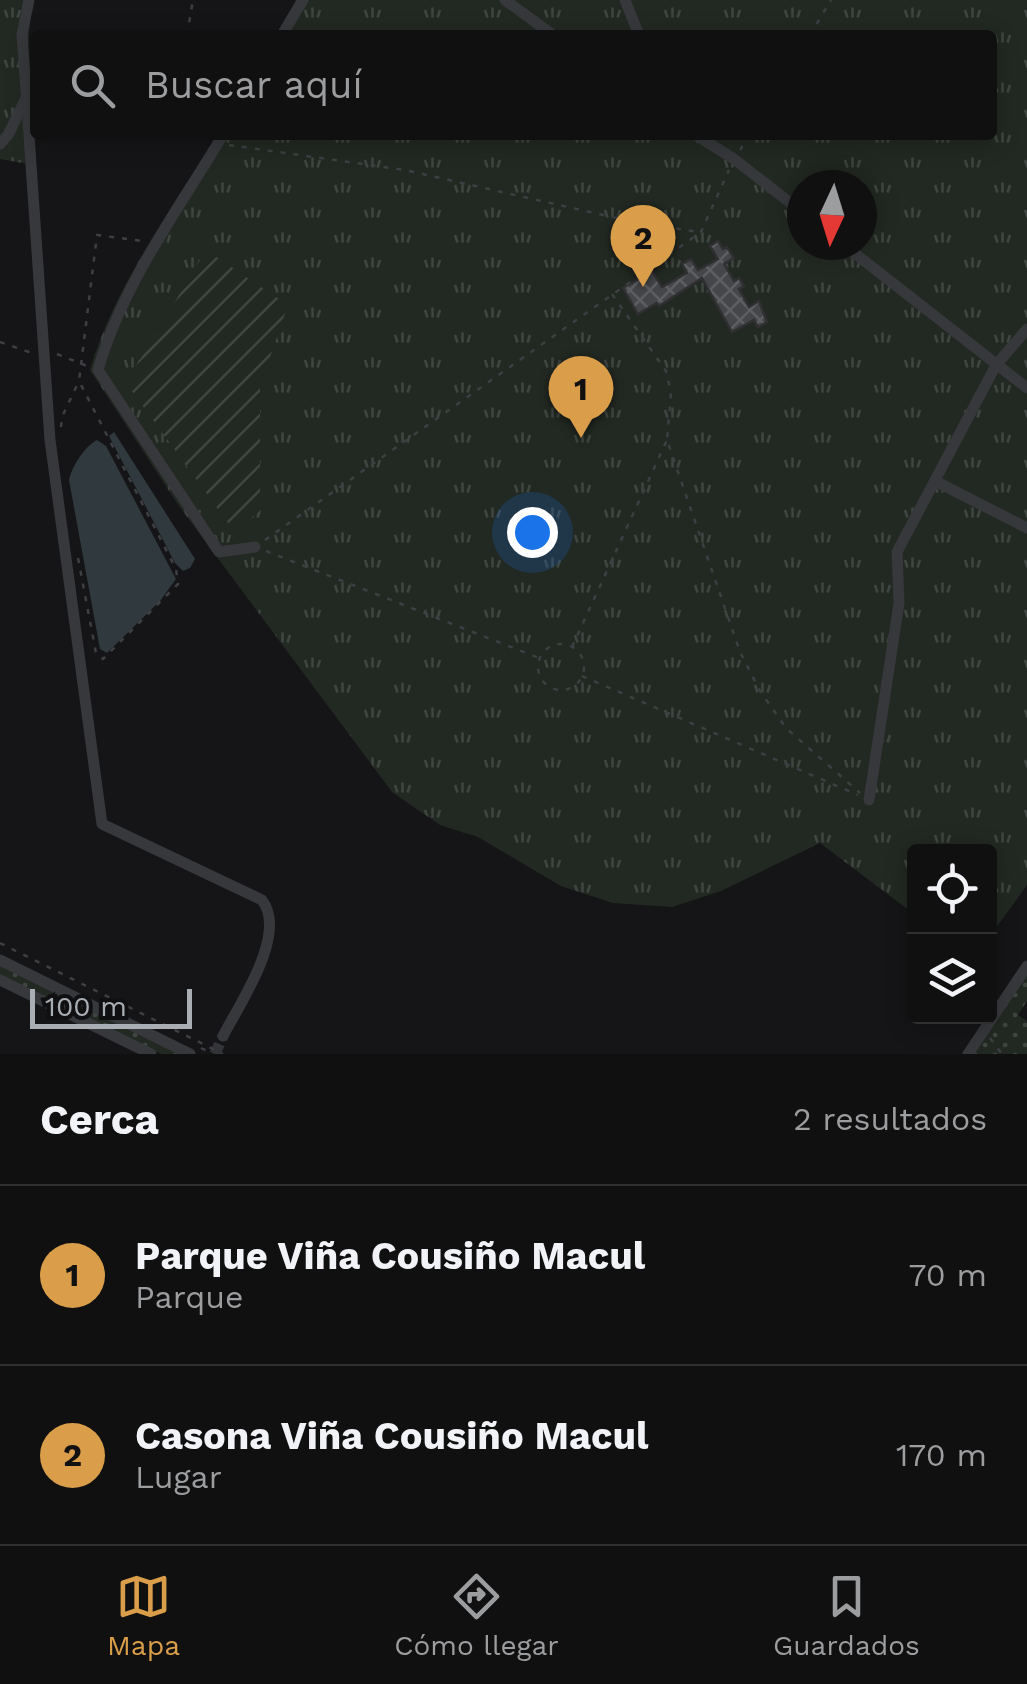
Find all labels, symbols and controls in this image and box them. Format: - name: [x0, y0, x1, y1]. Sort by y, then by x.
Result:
- search box: [30, 30, 997, 140]
- icon: search: [65, 58, 120, 113]
- text: Buscar aquí: [145, 63, 363, 107]
- north arrow: [787, 170, 877, 260]
- pin: 2: [610, 204, 676, 287]
- pin: 1: [548, 356, 614, 438]
- your location: [507, 507, 558, 558]
- map controls: [907, 844, 997, 1024]
- button: locate: [907, 844, 997, 934]
- button: layers: [907, 934, 997, 1024]
- scale bar: [30, 984, 192, 1028]
- text: 100 m: [45, 990, 127, 1023]
- text: Cerca: [40, 1095, 159, 1144]
- text: 2 resultados: [793, 1100, 987, 1138]
- text: Parque Viña Cousiño Macul: [135, 1234, 645, 1278]
- text: 1: [66, 1256, 79, 1294]
- text: 70 m: [908, 1256, 987, 1294]
- text: Parque: [135, 1278, 243, 1316]
- text: Casona Viña Cousiño Macul: [135, 1414, 648, 1458]
- text: 2: [63, 1436, 82, 1474]
- text: 170 m: [896, 1436, 987, 1474]
- text: Lugar: [135, 1458, 222, 1496]
- tab: Mapa: [107, 1569, 180, 1662]
- tab: Cómo llegar: [394, 1569, 559, 1662]
- tab: Guardados: [773, 1569, 920, 1662]

